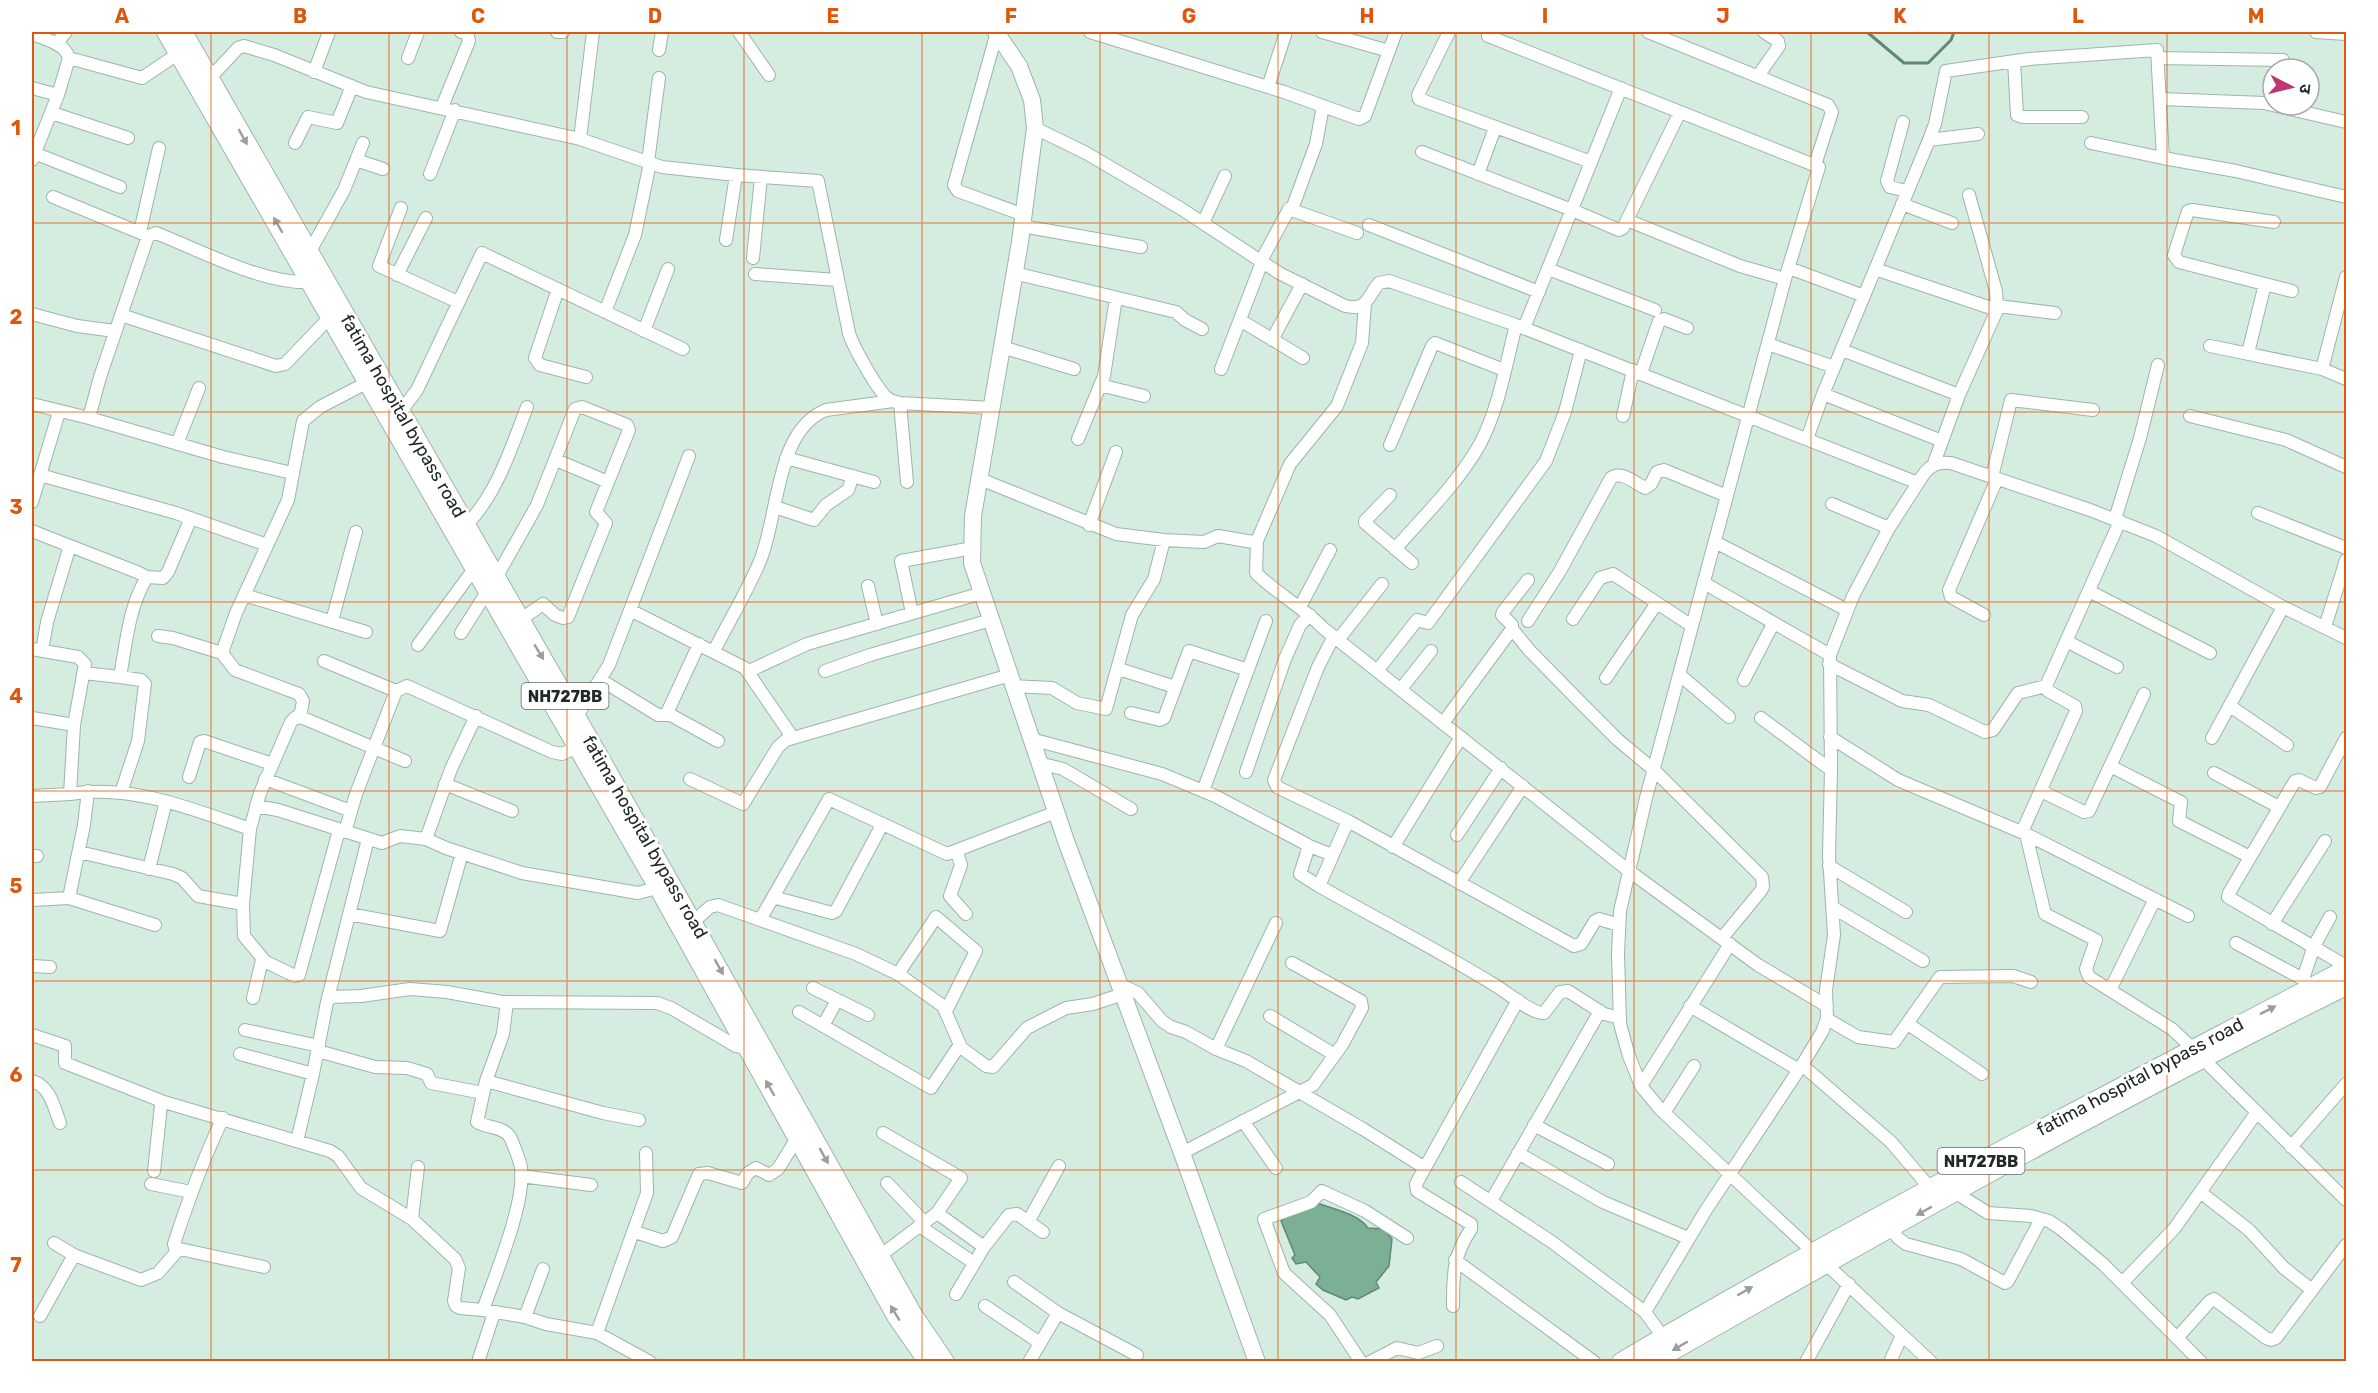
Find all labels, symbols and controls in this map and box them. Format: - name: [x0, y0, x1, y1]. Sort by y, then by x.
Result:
- text: A: [115, 4, 130, 28]
- text: B: [293, 4, 307, 28]
- text: C: [471, 4, 485, 28]
- text: D: [648, 4, 662, 28]
- text: E: [827, 4, 839, 28]
- text: F: [1005, 4, 1017, 28]
- text: G: [1182, 4, 1196, 28]
- text: H: [1360, 4, 1374, 28]
- text: I: [1542, 4, 1548, 28]
- text: J: [1716, 4, 1730, 28]
- text: K: [1893, 4, 1907, 28]
- text: L: [2072, 4, 2084, 28]
- text: M: [2248, 4, 2264, 28]
- north arrow: [2261, 57, 2321, 117]
- text: उ: [2295, 83, 2315, 95]
- text: 1: [11, 116, 21, 140]
- one-way arrow: [238, 129, 249, 145]
- one-way arrow: [272, 217, 283, 233]
- text: 2: [10, 305, 23, 329]
- street label: fatima hospital bypass road: [336, 310, 470, 522]
- text: 3: [9, 495, 23, 519]
- one-way arrow: [533, 644, 544, 660]
- road number: NH727BB: [522, 683, 608, 709]
- text: 4: [9, 684, 23, 708]
- street label: fatima hospital bypass road: [578, 731, 712, 943]
- text: 5: [10, 874, 23, 898]
- one-way arrow: [714, 959, 724, 976]
- one-way arrow: [2260, 1005, 2277, 1015]
- street label: fatima hospital bypass road: [2033, 1013, 2247, 1141]
- text: 6: [9, 1063, 23, 1087]
- one-way arrow: [765, 1079, 775, 1096]
- one-way arrow: [819, 1148, 830, 1164]
- road number: NH727BB: [1938, 1148, 2024, 1174]
- one-way arrow: [1916, 1205, 1932, 1216]
- text: 7: [10, 1253, 22, 1277]
- one-way arrow: [1737, 1285, 1753, 1296]
- one-way arrow: [890, 1304, 900, 1321]
- one-way arrow: [1671, 1341, 1688, 1351]

